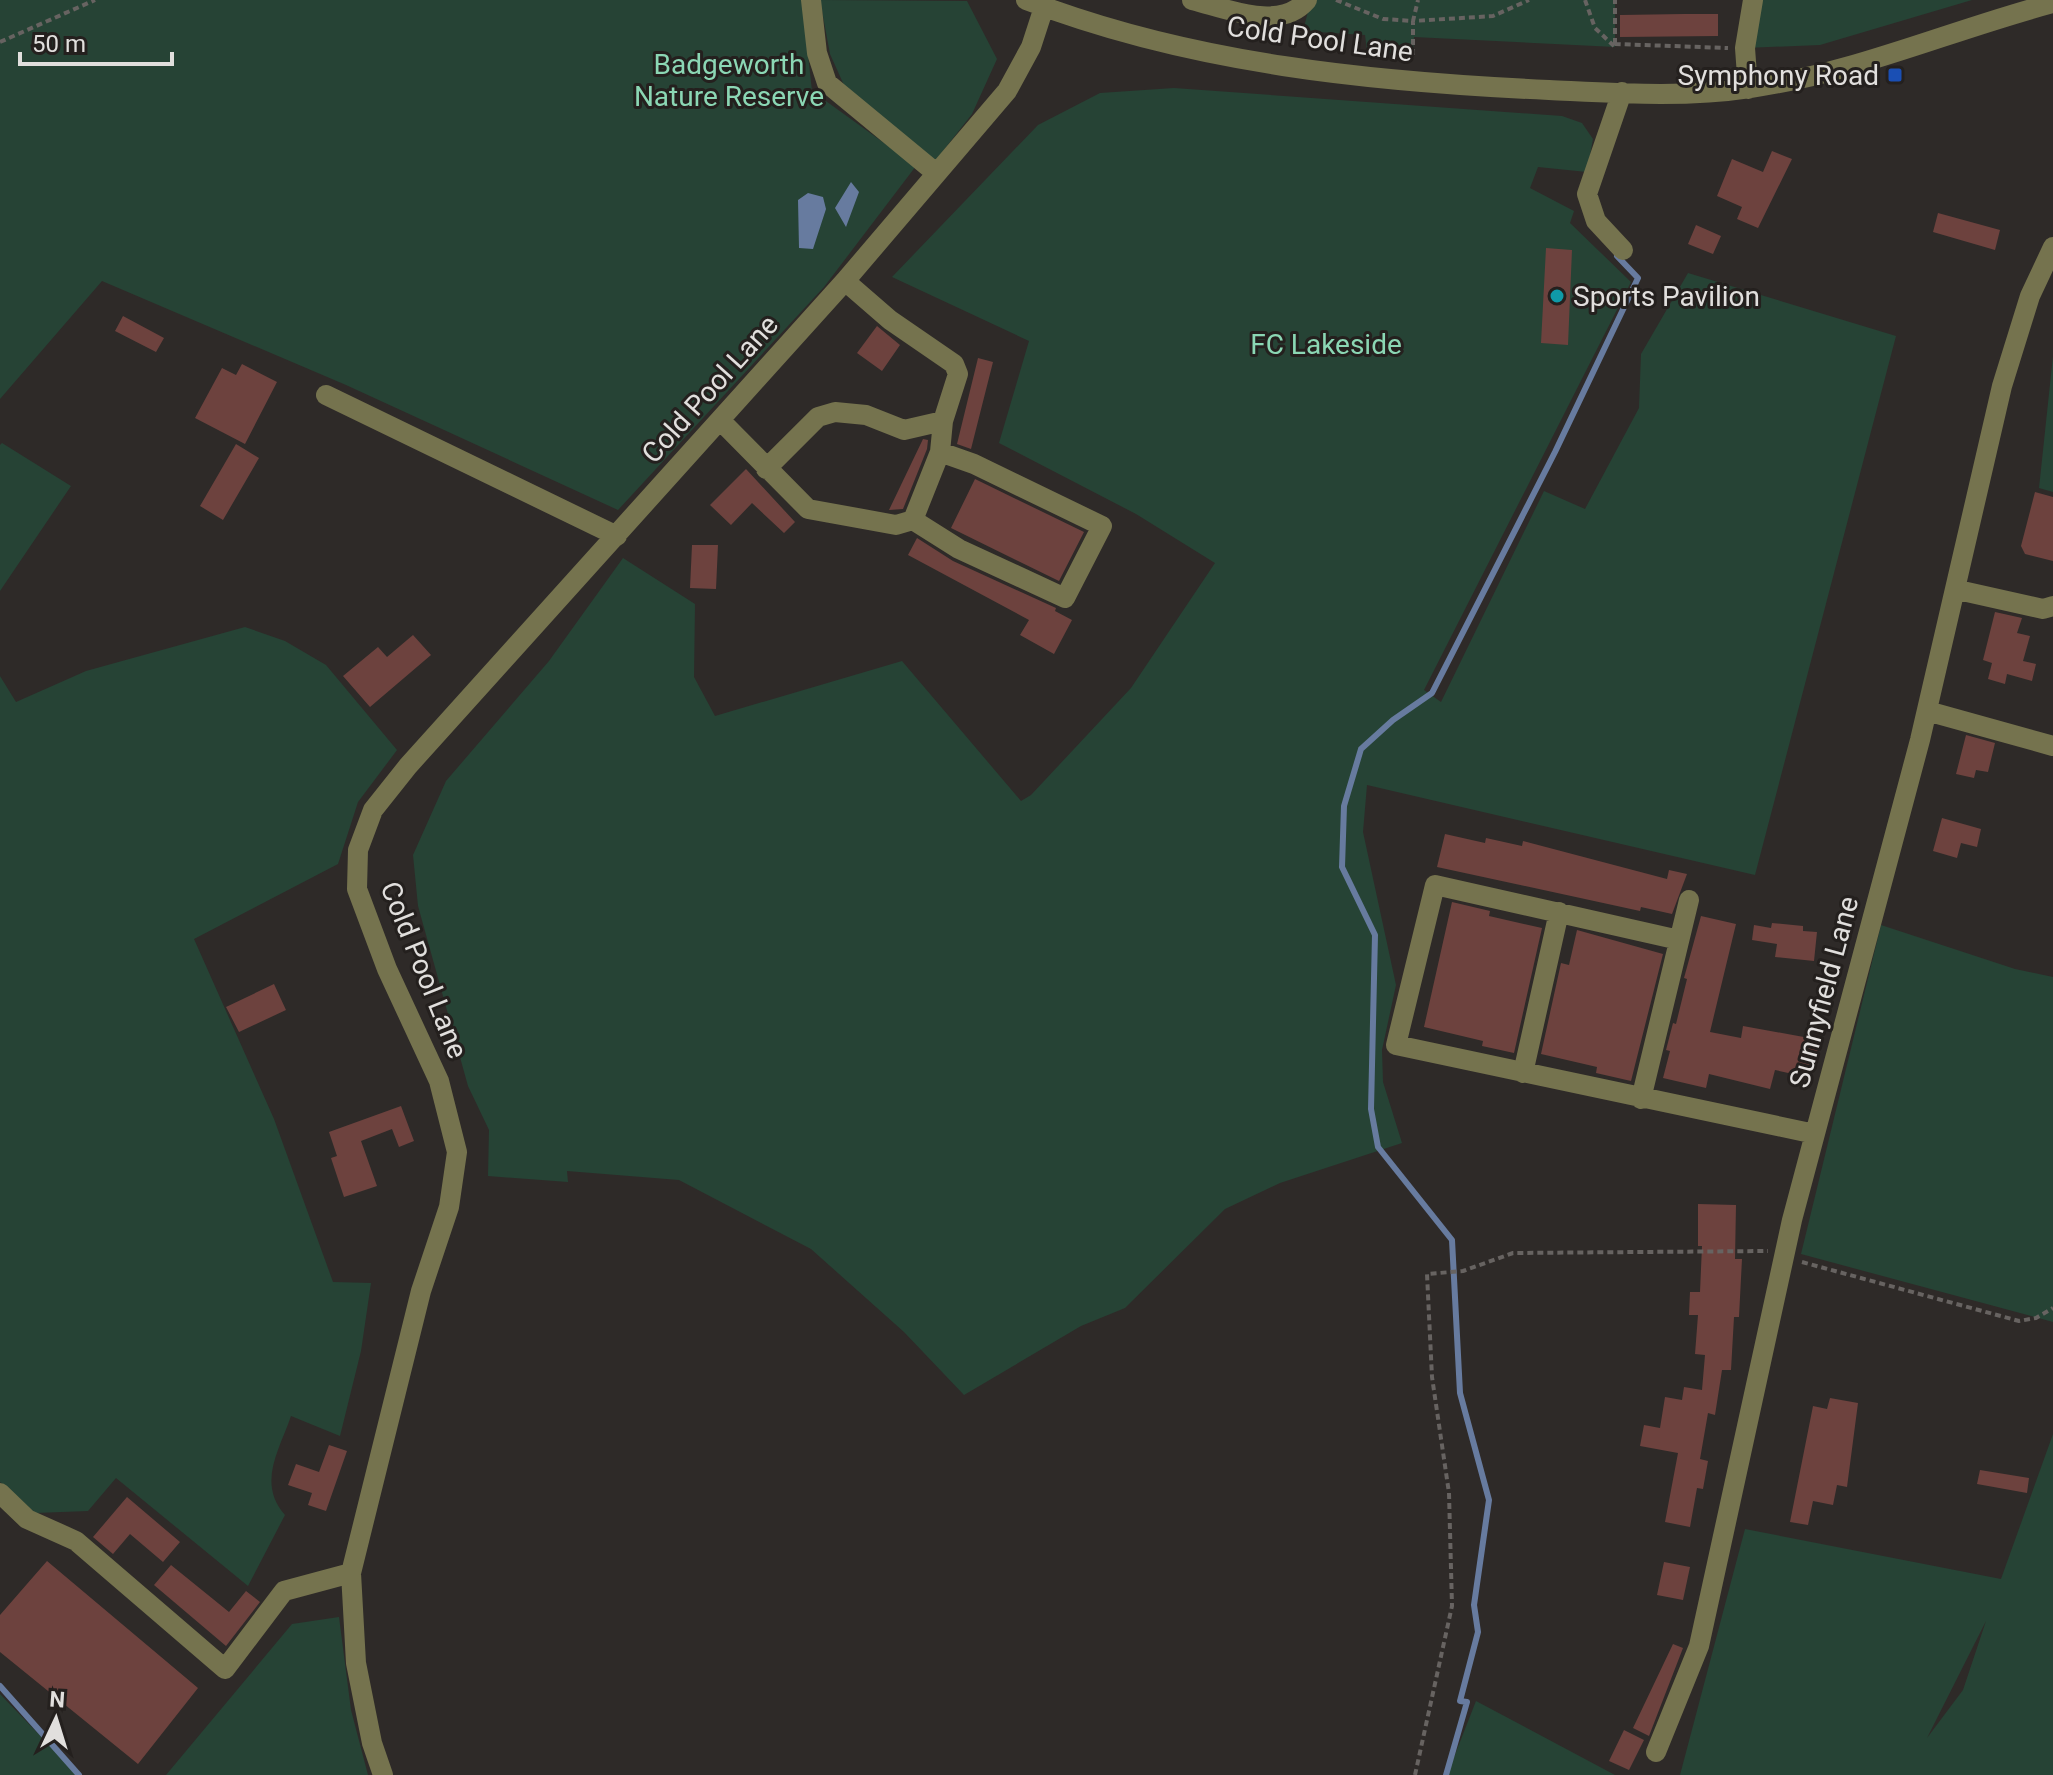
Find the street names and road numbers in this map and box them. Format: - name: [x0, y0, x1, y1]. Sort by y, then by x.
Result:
- street label: Cold Pool Lane: [1225, 10, 1415, 68]
- street label: Cold Pool Lane: [635, 308, 785, 470]
- street label: Cold Pool Lane: [374, 877, 474, 1063]
- street label: Sunnyfield Lane: [1783, 893, 1865, 1091]

